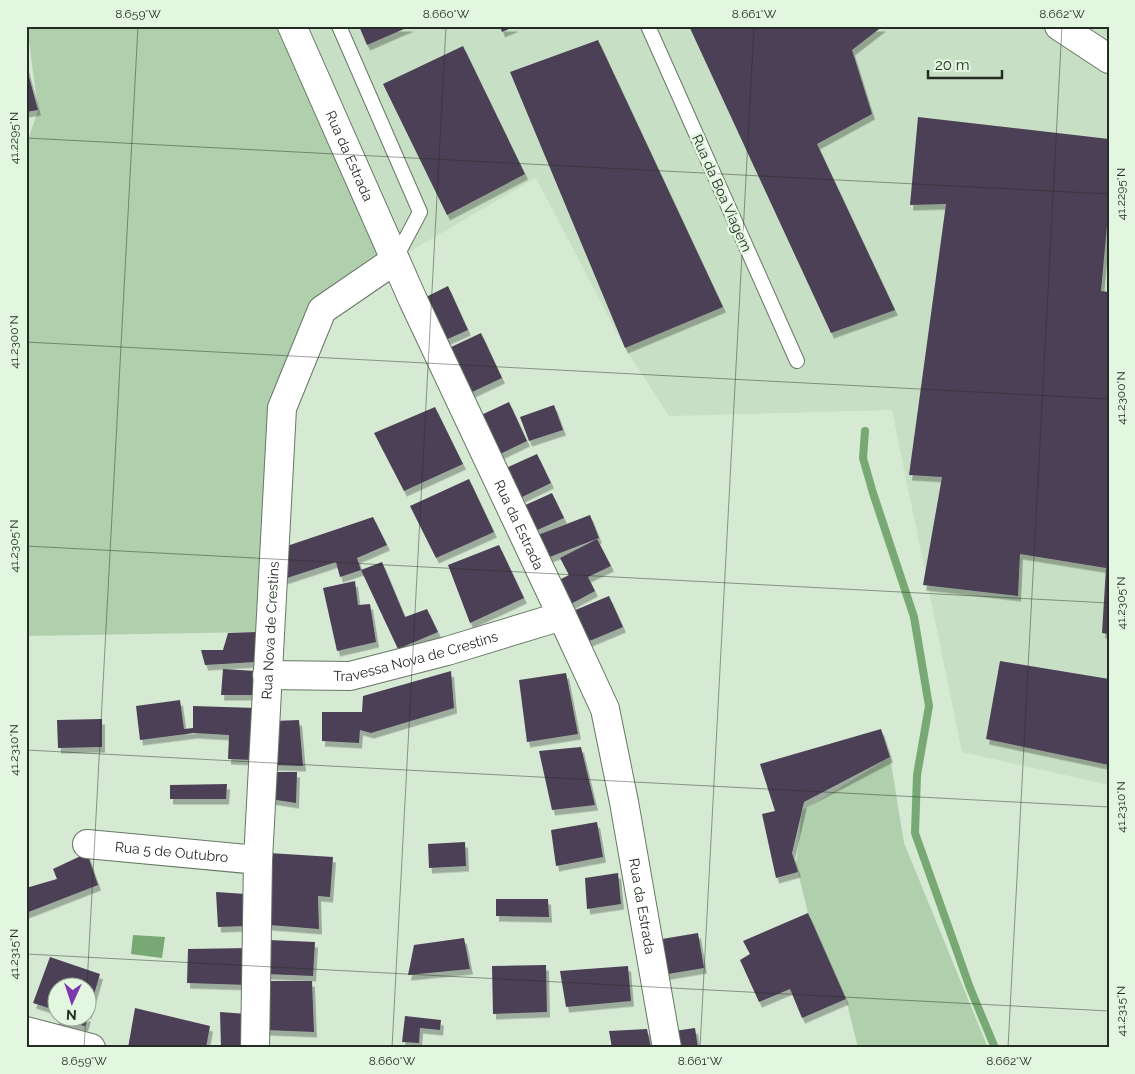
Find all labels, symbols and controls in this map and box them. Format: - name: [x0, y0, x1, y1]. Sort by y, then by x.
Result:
- text: 8.659°W: [115, 7, 161, 21]
- text: 8.660°W: [423, 7, 470, 21]
- text: 8.661°W: [732, 7, 777, 21]
- text: 8.662°W: [1039, 7, 1085, 21]
- scale bar: [928, 48, 1001, 80]
- text: 20 m: [935, 56, 970, 74]
- street label: Rua da Estrada: [322, 108, 376, 204]
- text: 41.2295°N: [7, 112, 21, 164]
- street label: Rua da Boa Viagem: [689, 132, 755, 254]
- text: 41.2295°N: [1114, 168, 1128, 220]
- text: 41.2300°N: [7, 315, 21, 369]
- text: 41.2300°N: [1114, 371, 1128, 425]
- street label: Rua da Estrada: [491, 477, 547, 572]
- text: 41.2305°N: [7, 520, 21, 572]
- street label: Rua Nova de Crestins: [259, 561, 282, 700]
- text: 41.2305°N: [1114, 577, 1128, 629]
- street label: Travessa Nova de Crestins: [333, 628, 500, 684]
- text: 41.2310°N: [7, 724, 21, 776]
- text: 41.2310°N: [1114, 781, 1128, 833]
- street label: Rua 5 de Outubro: [114, 839, 229, 865]
- street label: Rua da Estrada: [626, 857, 658, 955]
- text: 41.2315°N: [7, 929, 21, 979]
- north arrow: [48, 976, 98, 1026]
- text: 41.2315°N: [1114, 986, 1128, 1036]
- text: N: [66, 1007, 77, 1023]
- text: 8.659°W: [61, 1054, 107, 1068]
- text: 8.660°W: [369, 1054, 416, 1068]
- text: 8.661°W: [678, 1054, 723, 1068]
- text: 8.662°W: [986, 1054, 1032, 1068]

